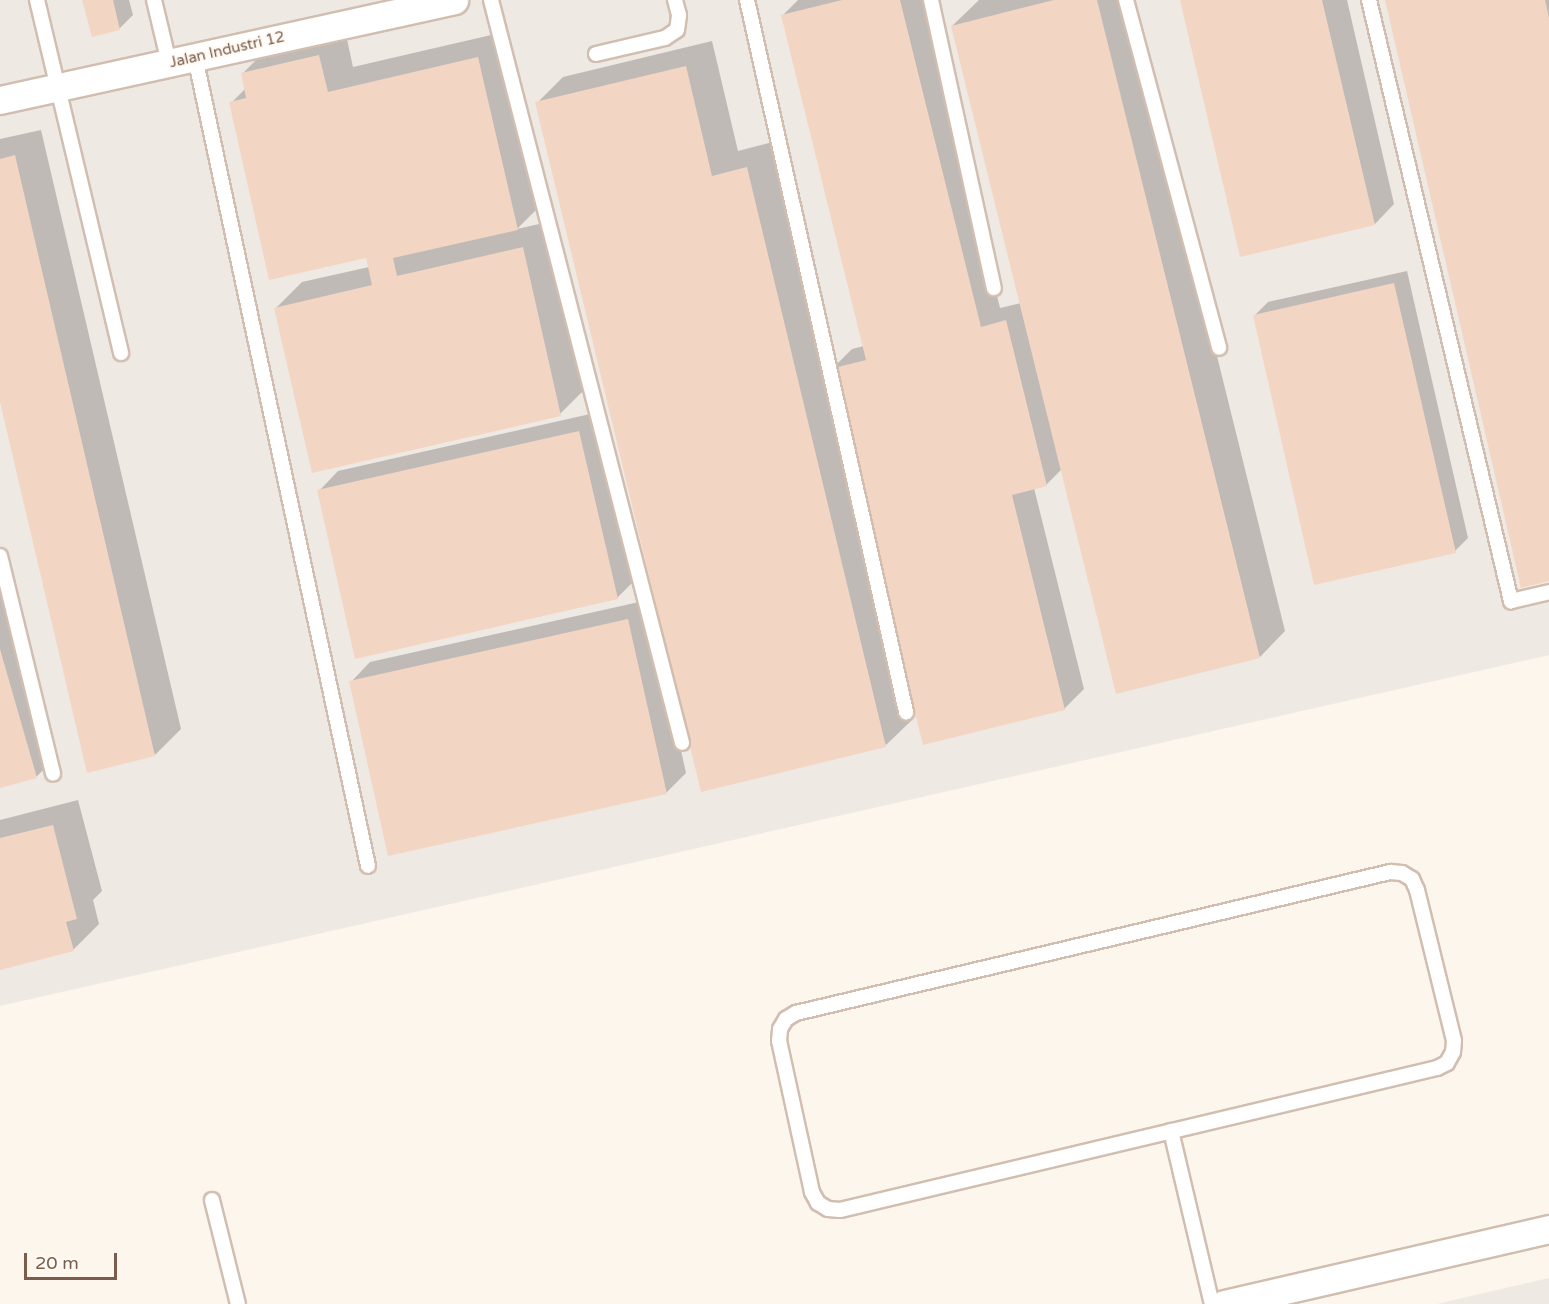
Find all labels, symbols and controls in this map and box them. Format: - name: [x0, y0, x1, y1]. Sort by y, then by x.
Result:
- street label: Jalan Industri 12: [168, 28, 286, 72]
- scale bar: [27, 1241, 120, 1279]
- text: 20 m: [35, 1252, 79, 1274]

